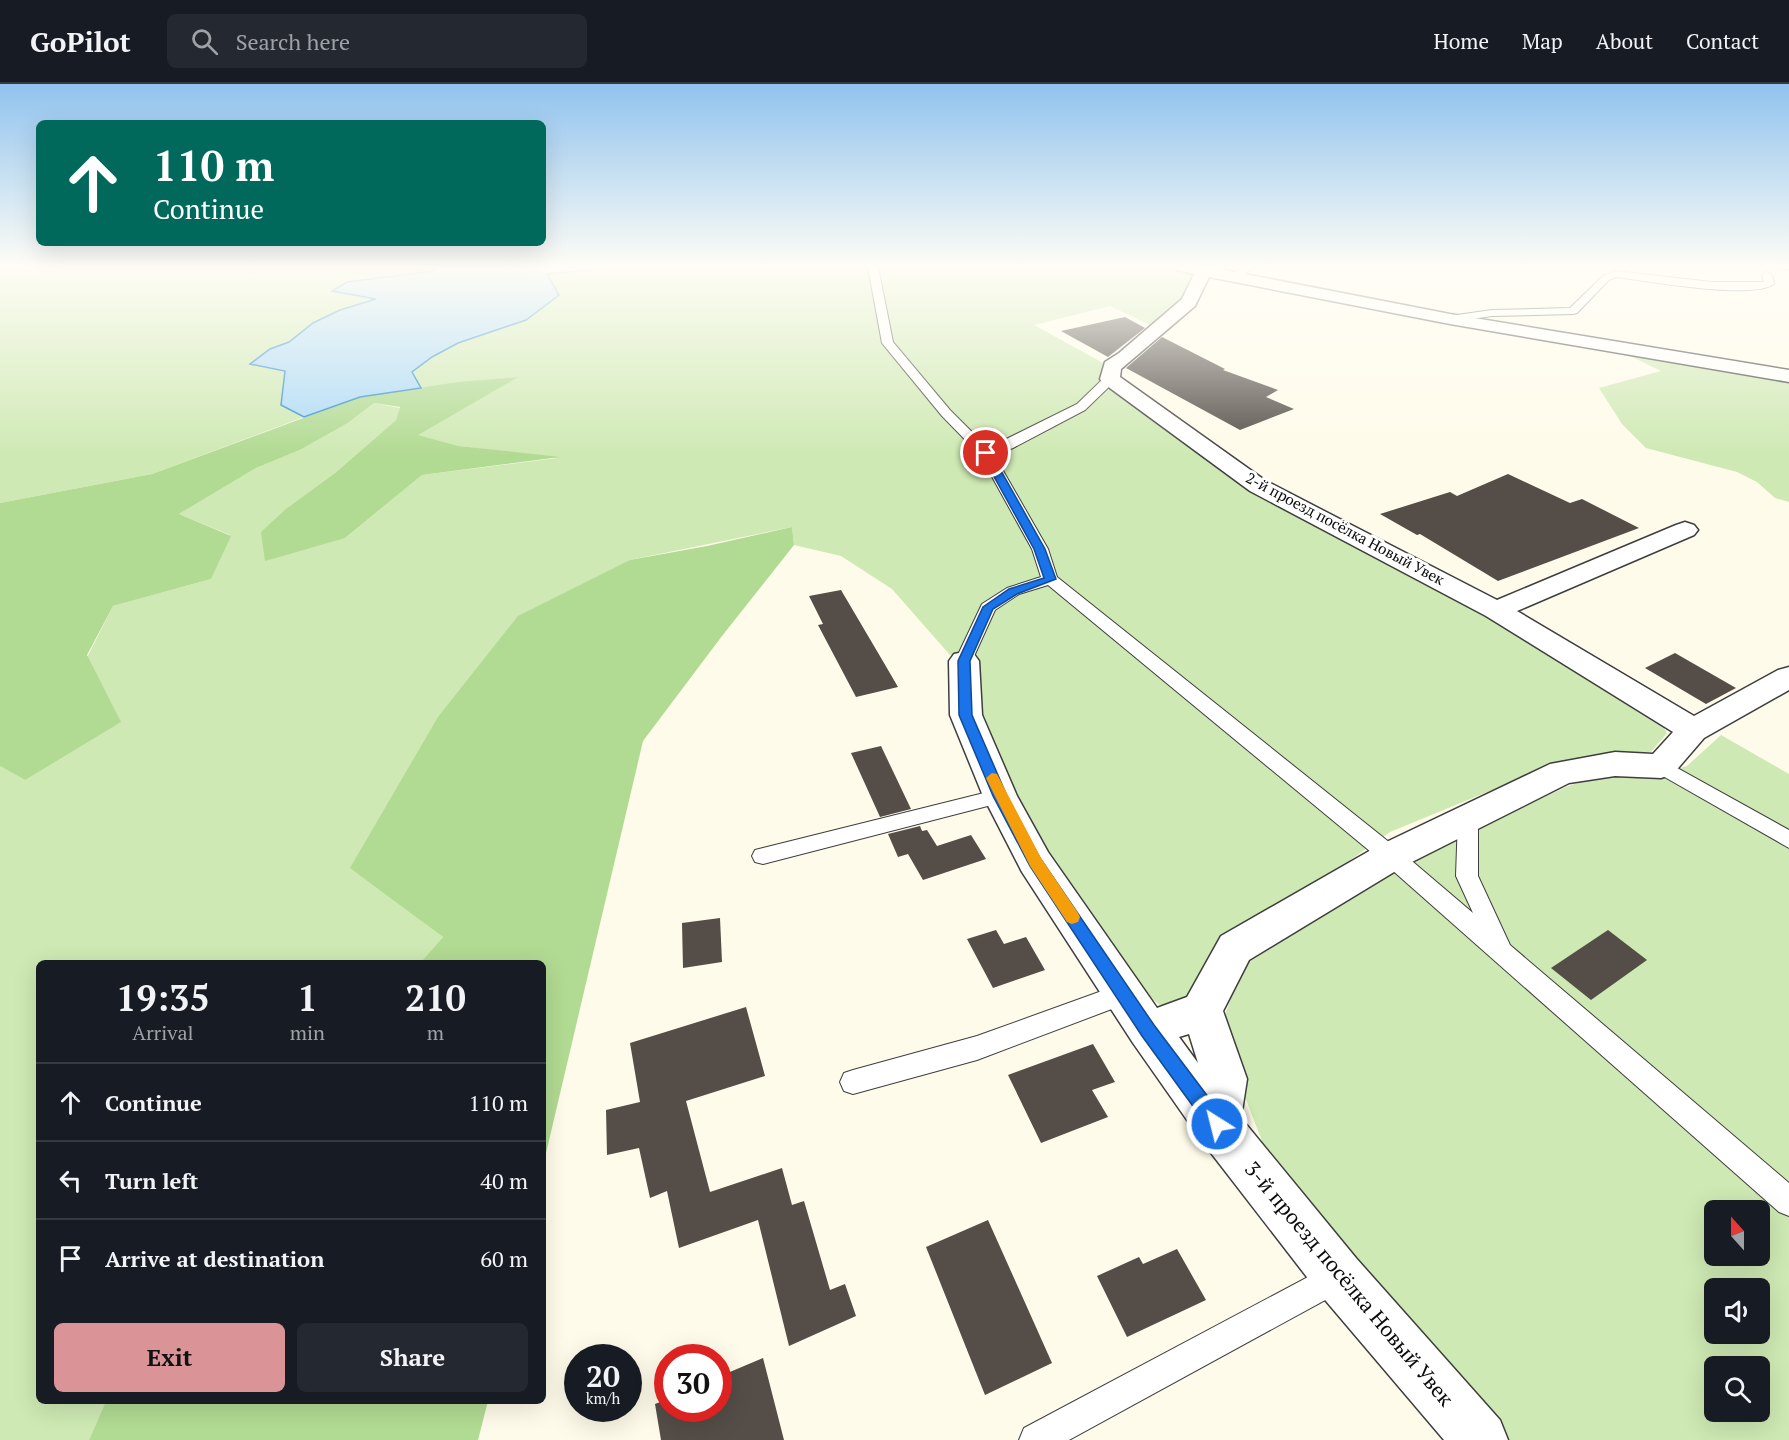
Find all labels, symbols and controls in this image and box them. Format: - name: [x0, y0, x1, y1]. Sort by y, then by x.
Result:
- search box: [167, 14, 587, 68]
- text: GoPilot: [30, 23, 131, 60]
- icon: search: [188, 25, 221, 58]
- text: Search here: [236, 27, 350, 56]
- text: Home: [1433, 27, 1489, 55]
- text: Map: [1522, 27, 1563, 55]
- text: About: [1596, 27, 1653, 55]
- text: Contact: [1686, 27, 1759, 55]
- text: 110 m: [153, 137, 274, 193]
- icon: ahead: [54, 144, 132, 222]
- text: Continue: [153, 191, 264, 227]
- pin: [960, 427, 1011, 478]
- icon: arrive: [969, 436, 1002, 469]
- street label: 2-й проезд посёлка Новый Увек: [1243, 467, 1449, 590]
- text: 19:35: [116, 974, 210, 1021]
- text: 1: [297, 974, 318, 1021]
- text: 210: [405, 974, 466, 1021]
- text: Arrival: [132, 1019, 194, 1046]
- text: min: [290, 1019, 325, 1046]
- text: m: [427, 1019, 444, 1046]
- icon: ahead: [54, 1086, 87, 1119]
- text: Continue: [105, 1088, 202, 1117]
- text: 110 m: [468, 1088, 528, 1117]
- position arrow: [1185, 1092, 1249, 1156]
- street label: 3-й проезд посёлка Новый Увек: [1239, 1155, 1461, 1412]
- icon: left: [54, 1164, 87, 1197]
- text: Turn left: [105, 1166, 198, 1195]
- text: 40 m: [480, 1166, 528, 1195]
- north arrow: [1704, 1200, 1770, 1266]
- map controls: [1704, 1200, 1770, 1422]
- icon: arrive: [54, 1242, 87, 1275]
- text: Arrive at destination: [105, 1244, 324, 1273]
- text: 60 m: [480, 1244, 528, 1273]
- button: sound: [1704, 1278, 1770, 1344]
- button: Exit: [54, 1323, 285, 1392]
- button: Share: [297, 1323, 528, 1392]
- speed limit sign: 30: [654, 1344, 732, 1422]
- text: 20: [586, 1356, 620, 1396]
- button: search: [1704, 1356, 1770, 1422]
- text: km/h: [586, 1388, 620, 1408]

